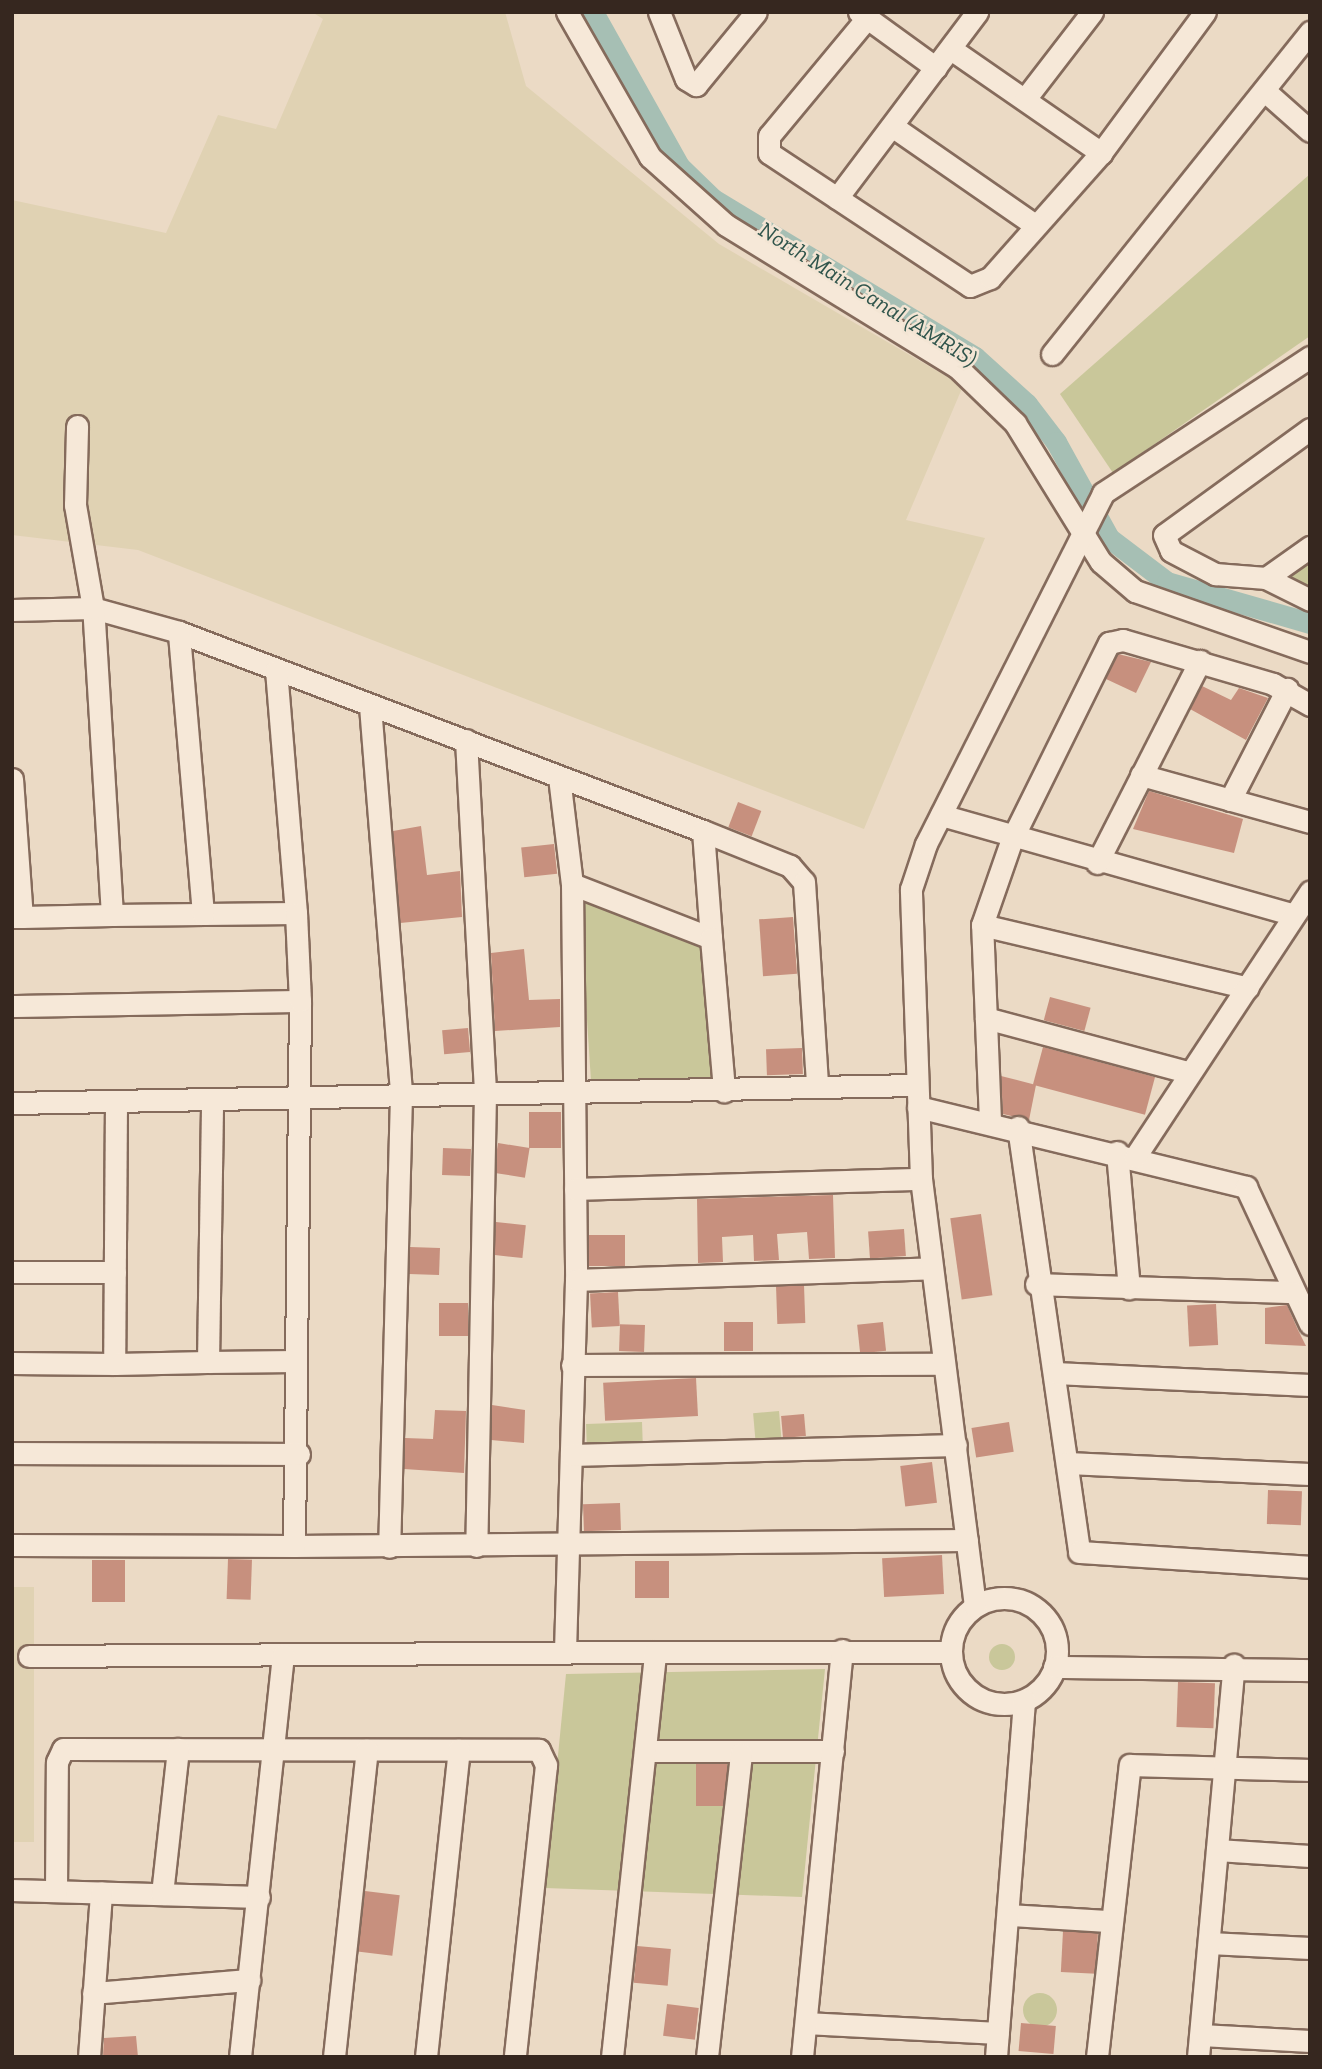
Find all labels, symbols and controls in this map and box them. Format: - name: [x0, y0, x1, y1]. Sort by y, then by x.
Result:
- water label: North Main Canal (AMRIS): [754, 215, 982, 373]

